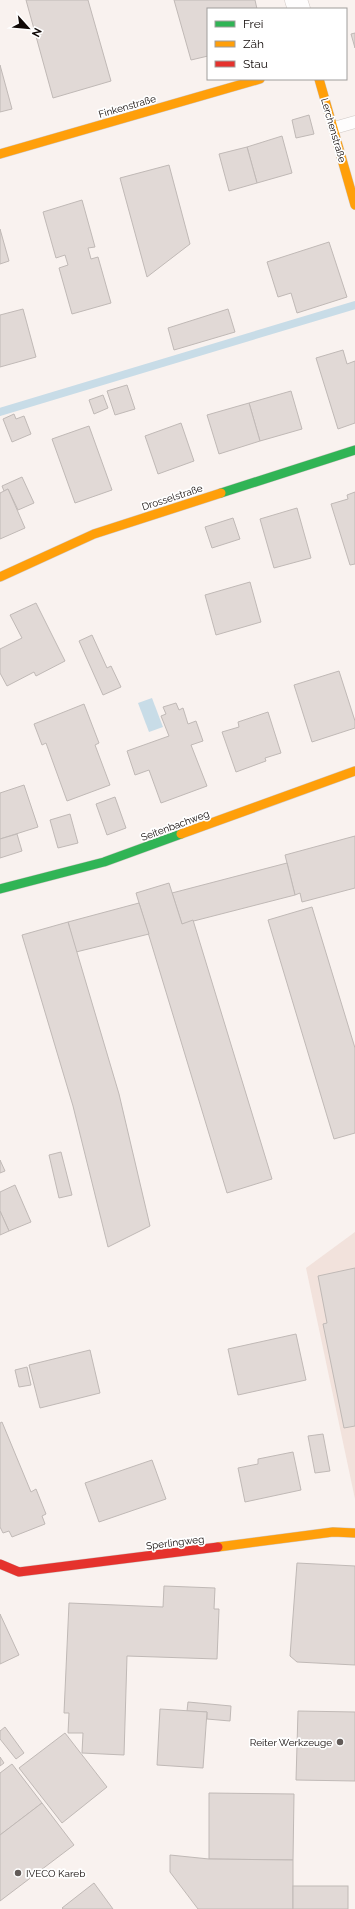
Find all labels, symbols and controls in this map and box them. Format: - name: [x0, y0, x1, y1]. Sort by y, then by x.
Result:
- north arrow: [8, 8, 48, 48]
- legend: [207, 8, 347, 80]
- text: Frei: [243, 17, 263, 31]
- text: N: [29, 26, 44, 39]
- text: Zäh: [243, 37, 264, 51]
- text: Stau: [243, 57, 268, 71]
- street label: Finkenstraße: [97, 93, 157, 120]
- street label: Lerchenstraße: [319, 97, 348, 164]
- street label: Drosselstraße: [140, 482, 204, 512]
- street label: Seitenbachweg: [140, 808, 211, 843]
- street label: Sperlingweg: [145, 1533, 205, 1552]
- place label: Reiter Werkzeuge: [250, 1737, 332, 1748]
- marker: Reiter Werkzeuge: [335, 1737, 345, 1747]
- marker: IVECO Kareb: [13, 1868, 23, 1878]
- place label: IVECO Kareb: [26, 1868, 85, 1879]

